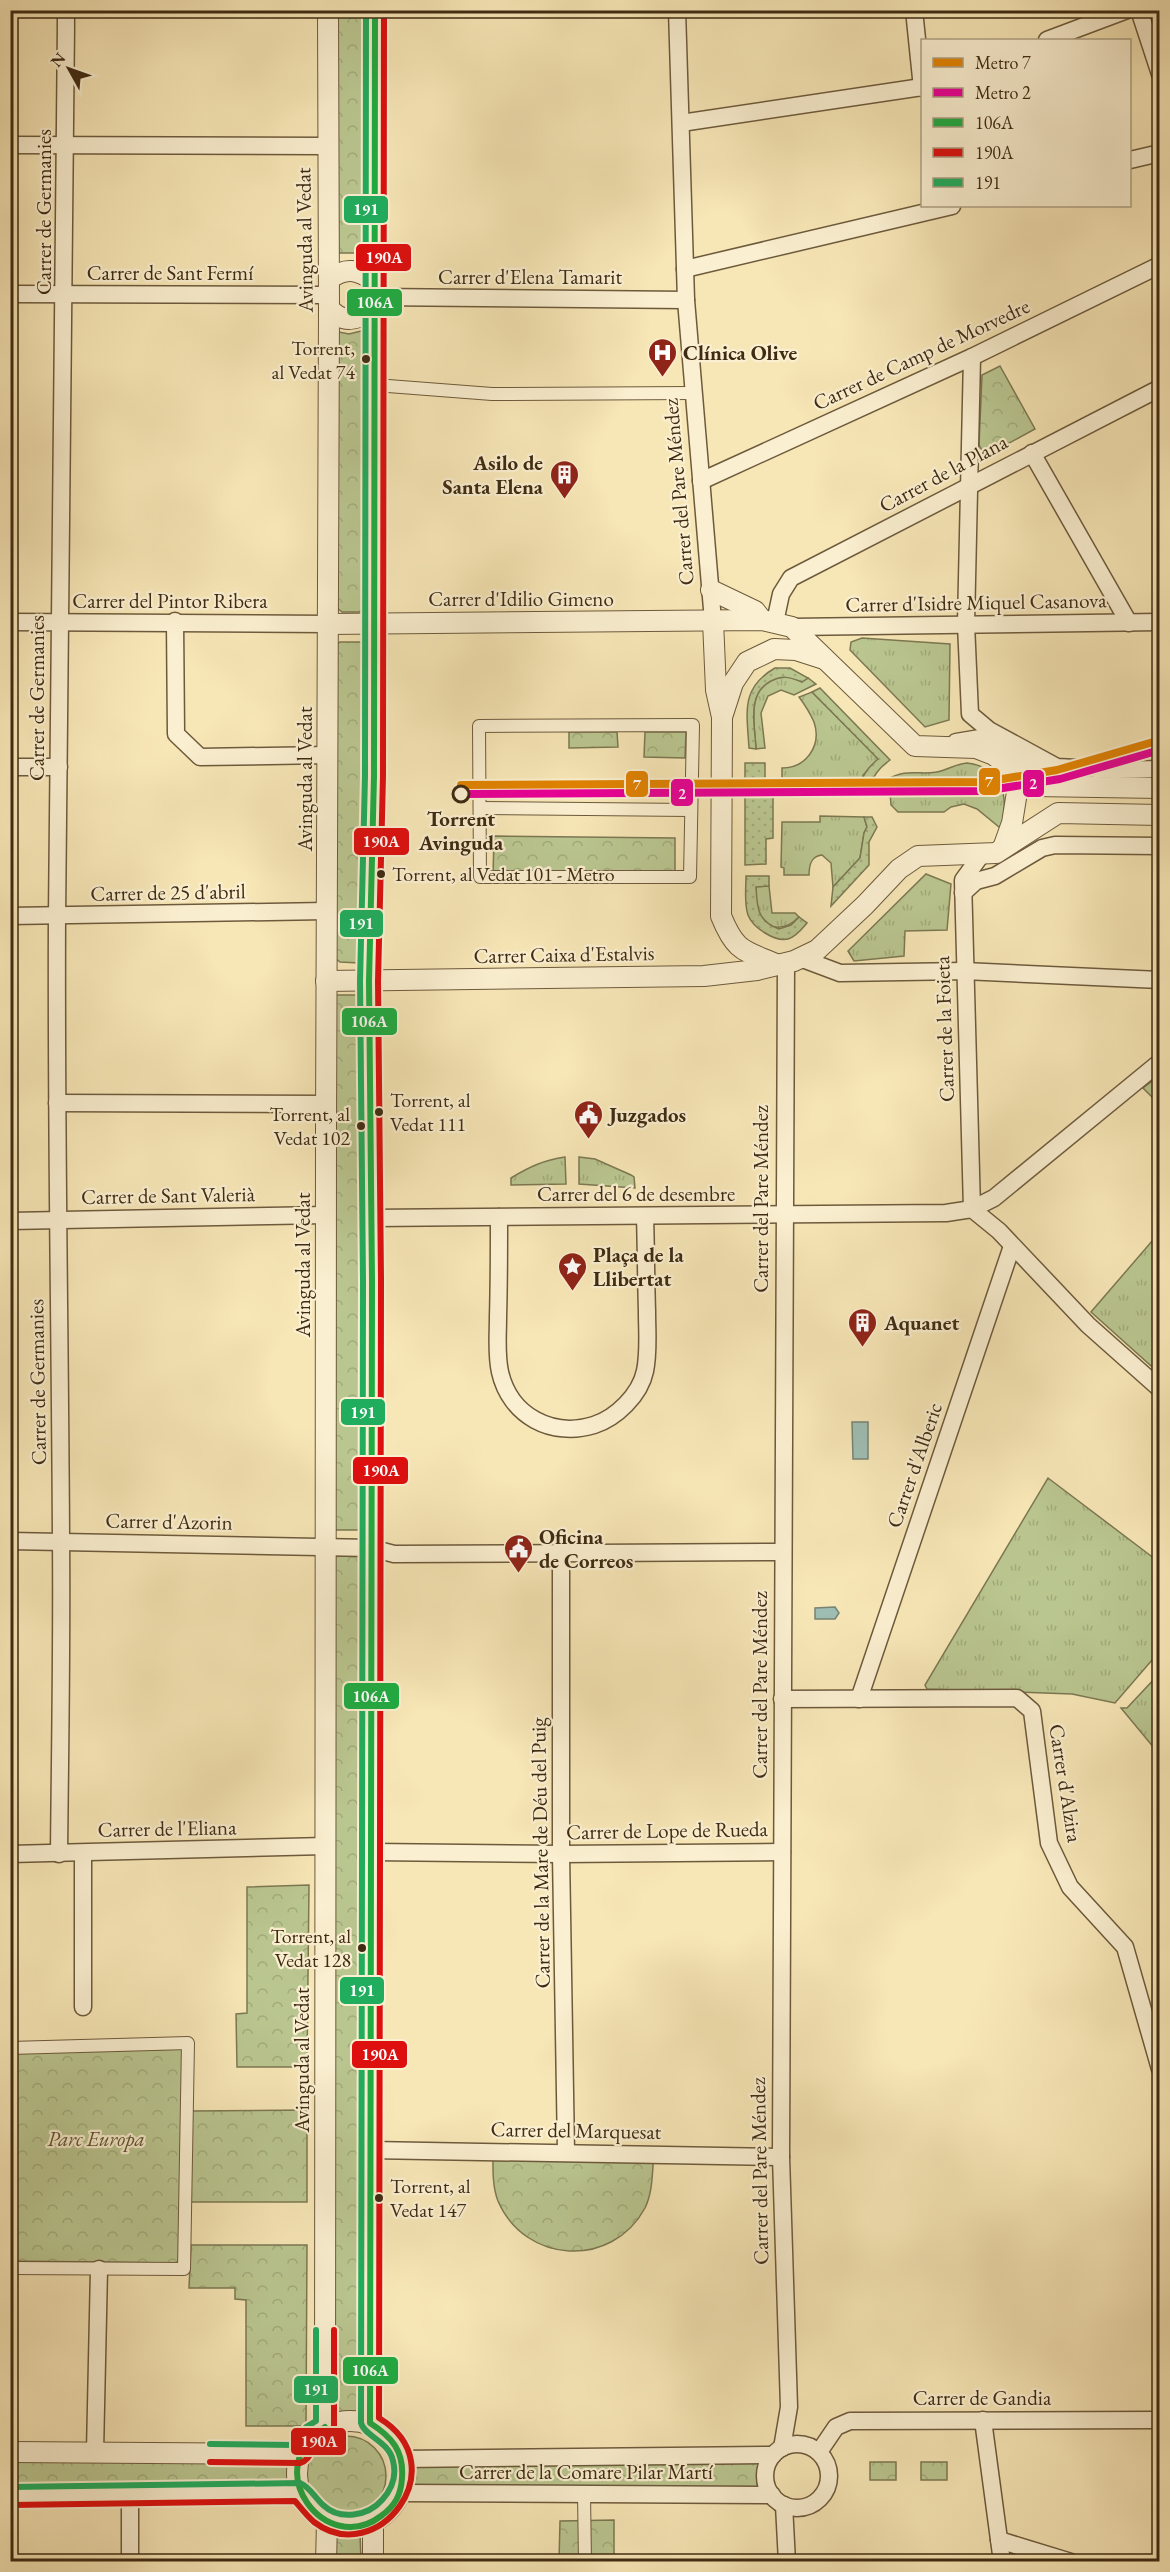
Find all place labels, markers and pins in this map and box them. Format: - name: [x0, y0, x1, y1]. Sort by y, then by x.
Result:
- place label: Torrent, al Vedat 74: [272, 335, 355, 385]
- hospital icon: Clínica Olive: [646, 336, 678, 378]
- place label: Clínica Olive: [683, 339, 798, 366]
- marker: Torrent, al Vedat 74: [360, 353, 372, 365]
- place label: Asilo de Santa Elena: [442, 449, 544, 500]
- building icon: Asilo de Santa Elena: [548, 458, 580, 500]
- marker: Torrent Avinguda: [452, 785, 470, 803]
- place label: Torrent Avinguda: [418, 805, 504, 856]
- place label: Torrent, al Vedat 101 - Metro: [392, 861, 615, 887]
- marker: Torrent, al Vedat 101 - Metro: [375, 868, 387, 880]
- place label: Torrent, al Vedat 111: [390, 1087, 471, 1137]
- public building icon: Juzgados: [572, 1098, 604, 1140]
- place label: Torrent, al Vedat 102: [269, 1101, 350, 1151]
- place label: Juzgados: [607, 1101, 686, 1128]
- marker: Torrent, al Vedat 111: [373, 1106, 385, 1118]
- marker: Torrent, al Vedat 102: [355, 1120, 367, 1132]
- place label: Plaça de la Llibertat: [593, 1241, 684, 1292]
- place icon: Plaça de la Llibertat: [556, 1250, 588, 1292]
- building icon: Aquanet: [847, 1306, 879, 1348]
- place label: Aquanet: [883, 1309, 959, 1336]
- place label: Oficina de Correos: [539, 1523, 633, 1574]
- public building icon: Oficina de Correos: [502, 1532, 534, 1574]
- place label: Torrent, al Vedat 128: [270, 1923, 351, 1973]
- marker: Torrent, al Vedat 128: [356, 1942, 368, 1954]
- place label: Torrent, al Vedat 147: [390, 2173, 471, 2223]
- marker: Torrent, al Vedat 147: [373, 2192, 385, 2204]

